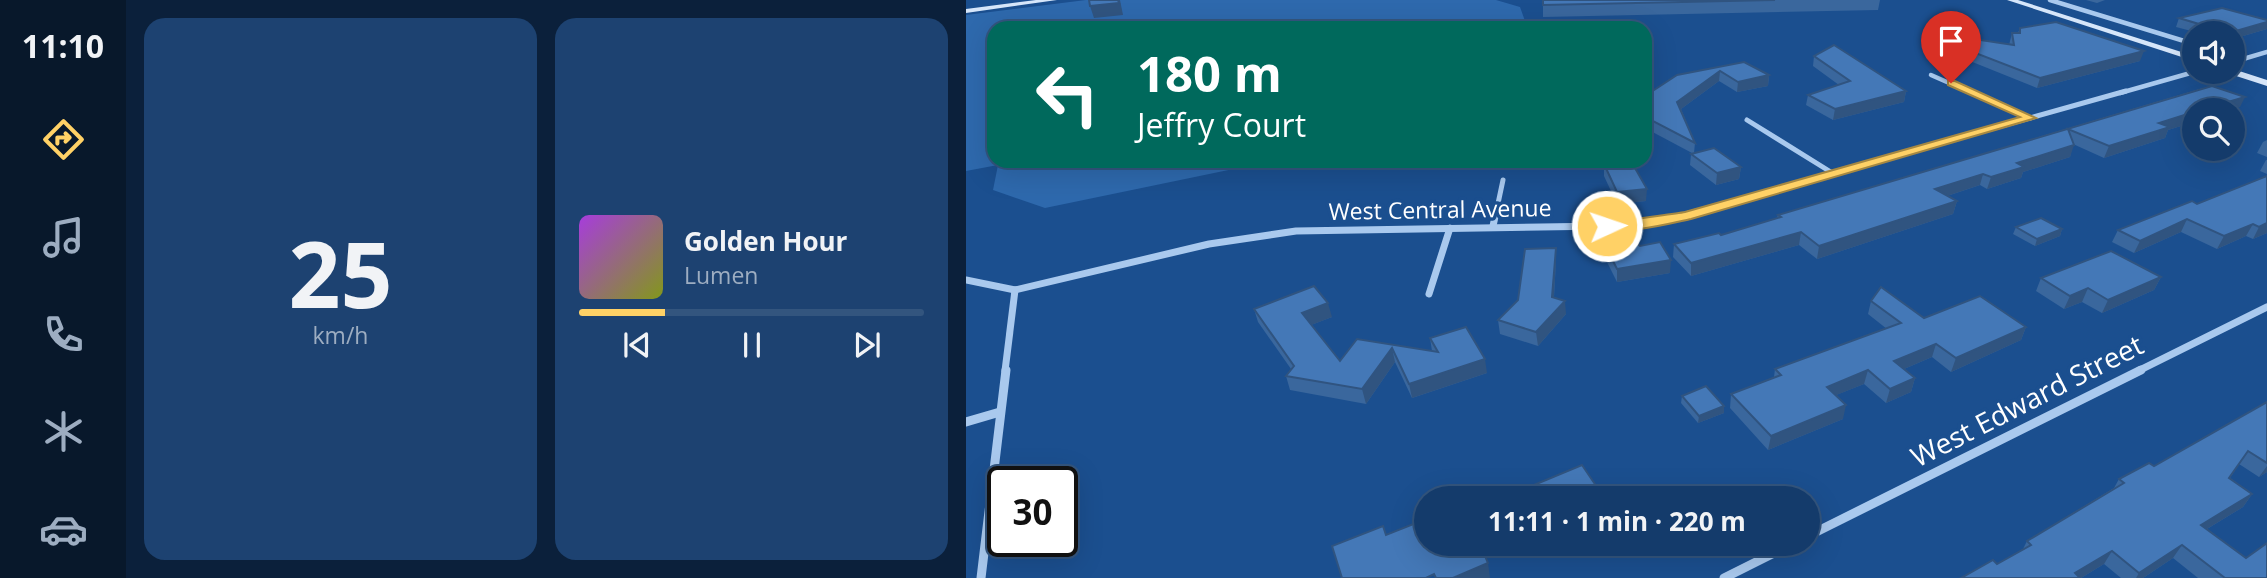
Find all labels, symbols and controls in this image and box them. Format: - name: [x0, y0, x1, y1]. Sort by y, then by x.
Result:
- pin: [1921, 11, 1981, 83]
- map controls: [2182, 21, 2245, 161]
- button: sound: [2182, 21, 2245, 84]
- icon: arrive: [1932, 22, 1970, 60]
- text: 11:10: [22, 24, 104, 67]
- text: 180 m: [1137, 40, 1282, 106]
- icon: left: [1022, 49, 1113, 140]
- button: search: [2182, 98, 2245, 161]
- text: Jeffry Court: [1137, 103, 1306, 146]
- icon: directions: [39, 115, 88, 164]
- position arrow: [1570, 189, 1644, 263]
- street label: West Central Avenue: [1328, 191, 1552, 227]
- text: 25: [288, 211, 393, 335]
- icon: music: [39, 213, 88, 262]
- text: Golden Hour: [684, 223, 847, 259]
- text: Lumen: [684, 259, 758, 291]
- icon: phone: [39, 310, 88, 359]
- text: km/h: [313, 319, 368, 351]
- street label: West Edward Street: [1904, 325, 2149, 475]
- icon: previous: [618, 326, 656, 364]
- icon: pause: [733, 326, 771, 364]
- icon: next: [848, 326, 886, 364]
- icon: climate: [39, 407, 88, 456]
- speed limit sign: 30: [987, 466, 1078, 557]
- text: 11:11 · 1 min · 220 m: [1488, 503, 1746, 539]
- icon: car: [39, 505, 88, 554]

